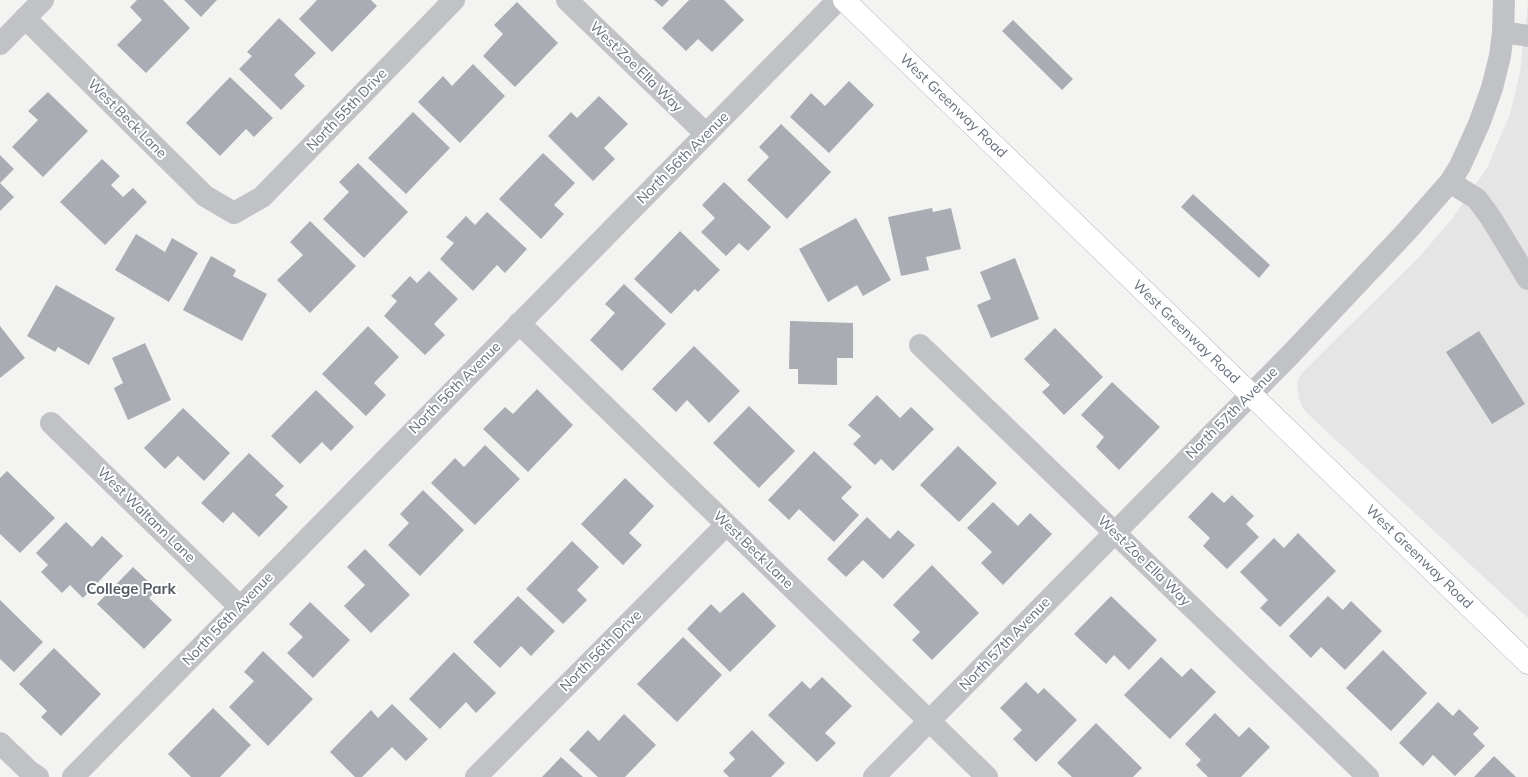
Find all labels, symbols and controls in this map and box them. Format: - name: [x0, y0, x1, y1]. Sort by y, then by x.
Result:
- street label: West Zoe Ella Way: [586, 18, 686, 116]
- street label: West Greenway Road: [896, 51, 1010, 161]
- street label: North 55th Drive: [303, 65, 391, 155]
- street label: West Beck Lane: [84, 76, 170, 162]
- street label: North 56th Avenue: [634, 109, 732, 207]
- street label: West Greenway Road: [1129, 277, 1243, 387]
- street label: North 56th Avenue: [406, 339, 504, 437]
- street label: North 57th Avenue: [1183, 364, 1281, 462]
- street label: West Waltann Lane: [94, 464, 198, 566]
- street label: West Greenway Road: [1362, 502, 1476, 612]
- street label: West Beck Lane: [710, 508, 796, 592]
- street label: West Zoe Ella Way: [1094, 512, 1194, 610]
- street label: North 56th Avenue: [179, 569, 277, 669]
- district label: College Park: [86, 580, 176, 598]
- street label: North 57th Avenue: [956, 594, 1054, 694]
- street label: North 56th Drive: [557, 607, 645, 695]

